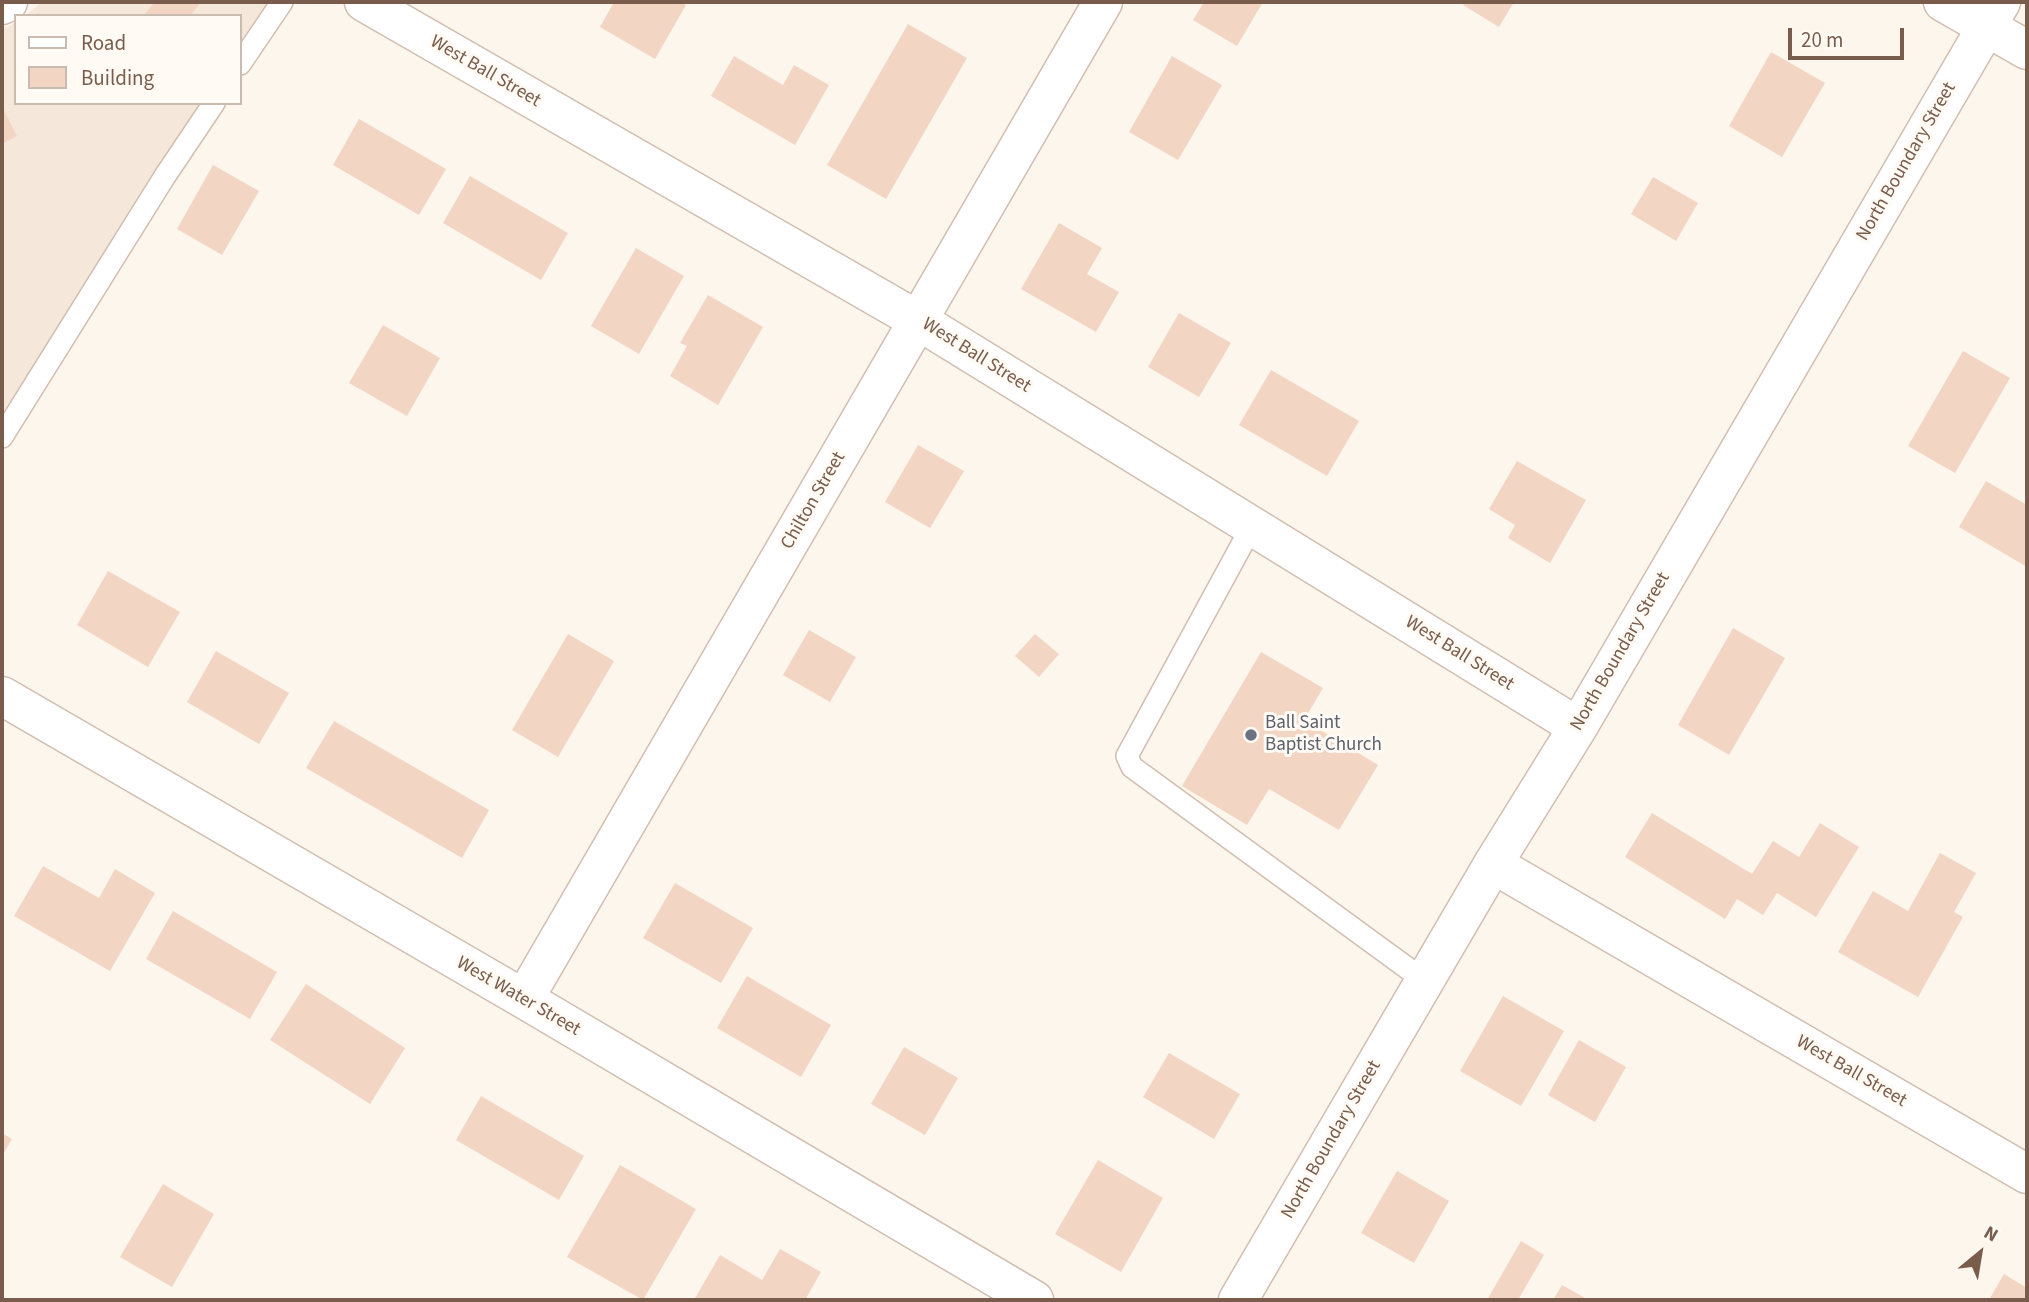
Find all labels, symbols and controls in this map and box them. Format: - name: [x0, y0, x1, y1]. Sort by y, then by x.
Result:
- legend: [14, 14, 242, 105]
- scale bar: [1791, 14, 1906, 58]
- text: 20 m: [1801, 25, 1843, 55]
- text: Road: [81, 28, 126, 58]
- street label: West Ball Street: [426, 31, 544, 113]
- text: Building: [81, 63, 154, 93]
- street label: North Boundary Street: [1852, 79, 1962, 245]
- street label: West Ball Street: [917, 313, 1035, 399]
- street label: Chilton Street: [777, 448, 851, 554]
- street label: North Boundary Street: [1566, 569, 1676, 735]
- street label: West Ball Street: [1400, 611, 1518, 697]
- place label: Ball Saint Baptist Church: [1265, 713, 1382, 757]
- marker: Ball Saint Baptist Church: [1243, 727, 1259, 743]
- street label: West Water Street: [452, 952, 584, 1042]
- street label: West Ball Street: [1792, 1031, 1910, 1113]
- street label: North Boundary Street: [1277, 1057, 1387, 1223]
- north arrow: [1945, 1218, 2015, 1288]
- text: N: [1979, 1220, 2003, 1249]

